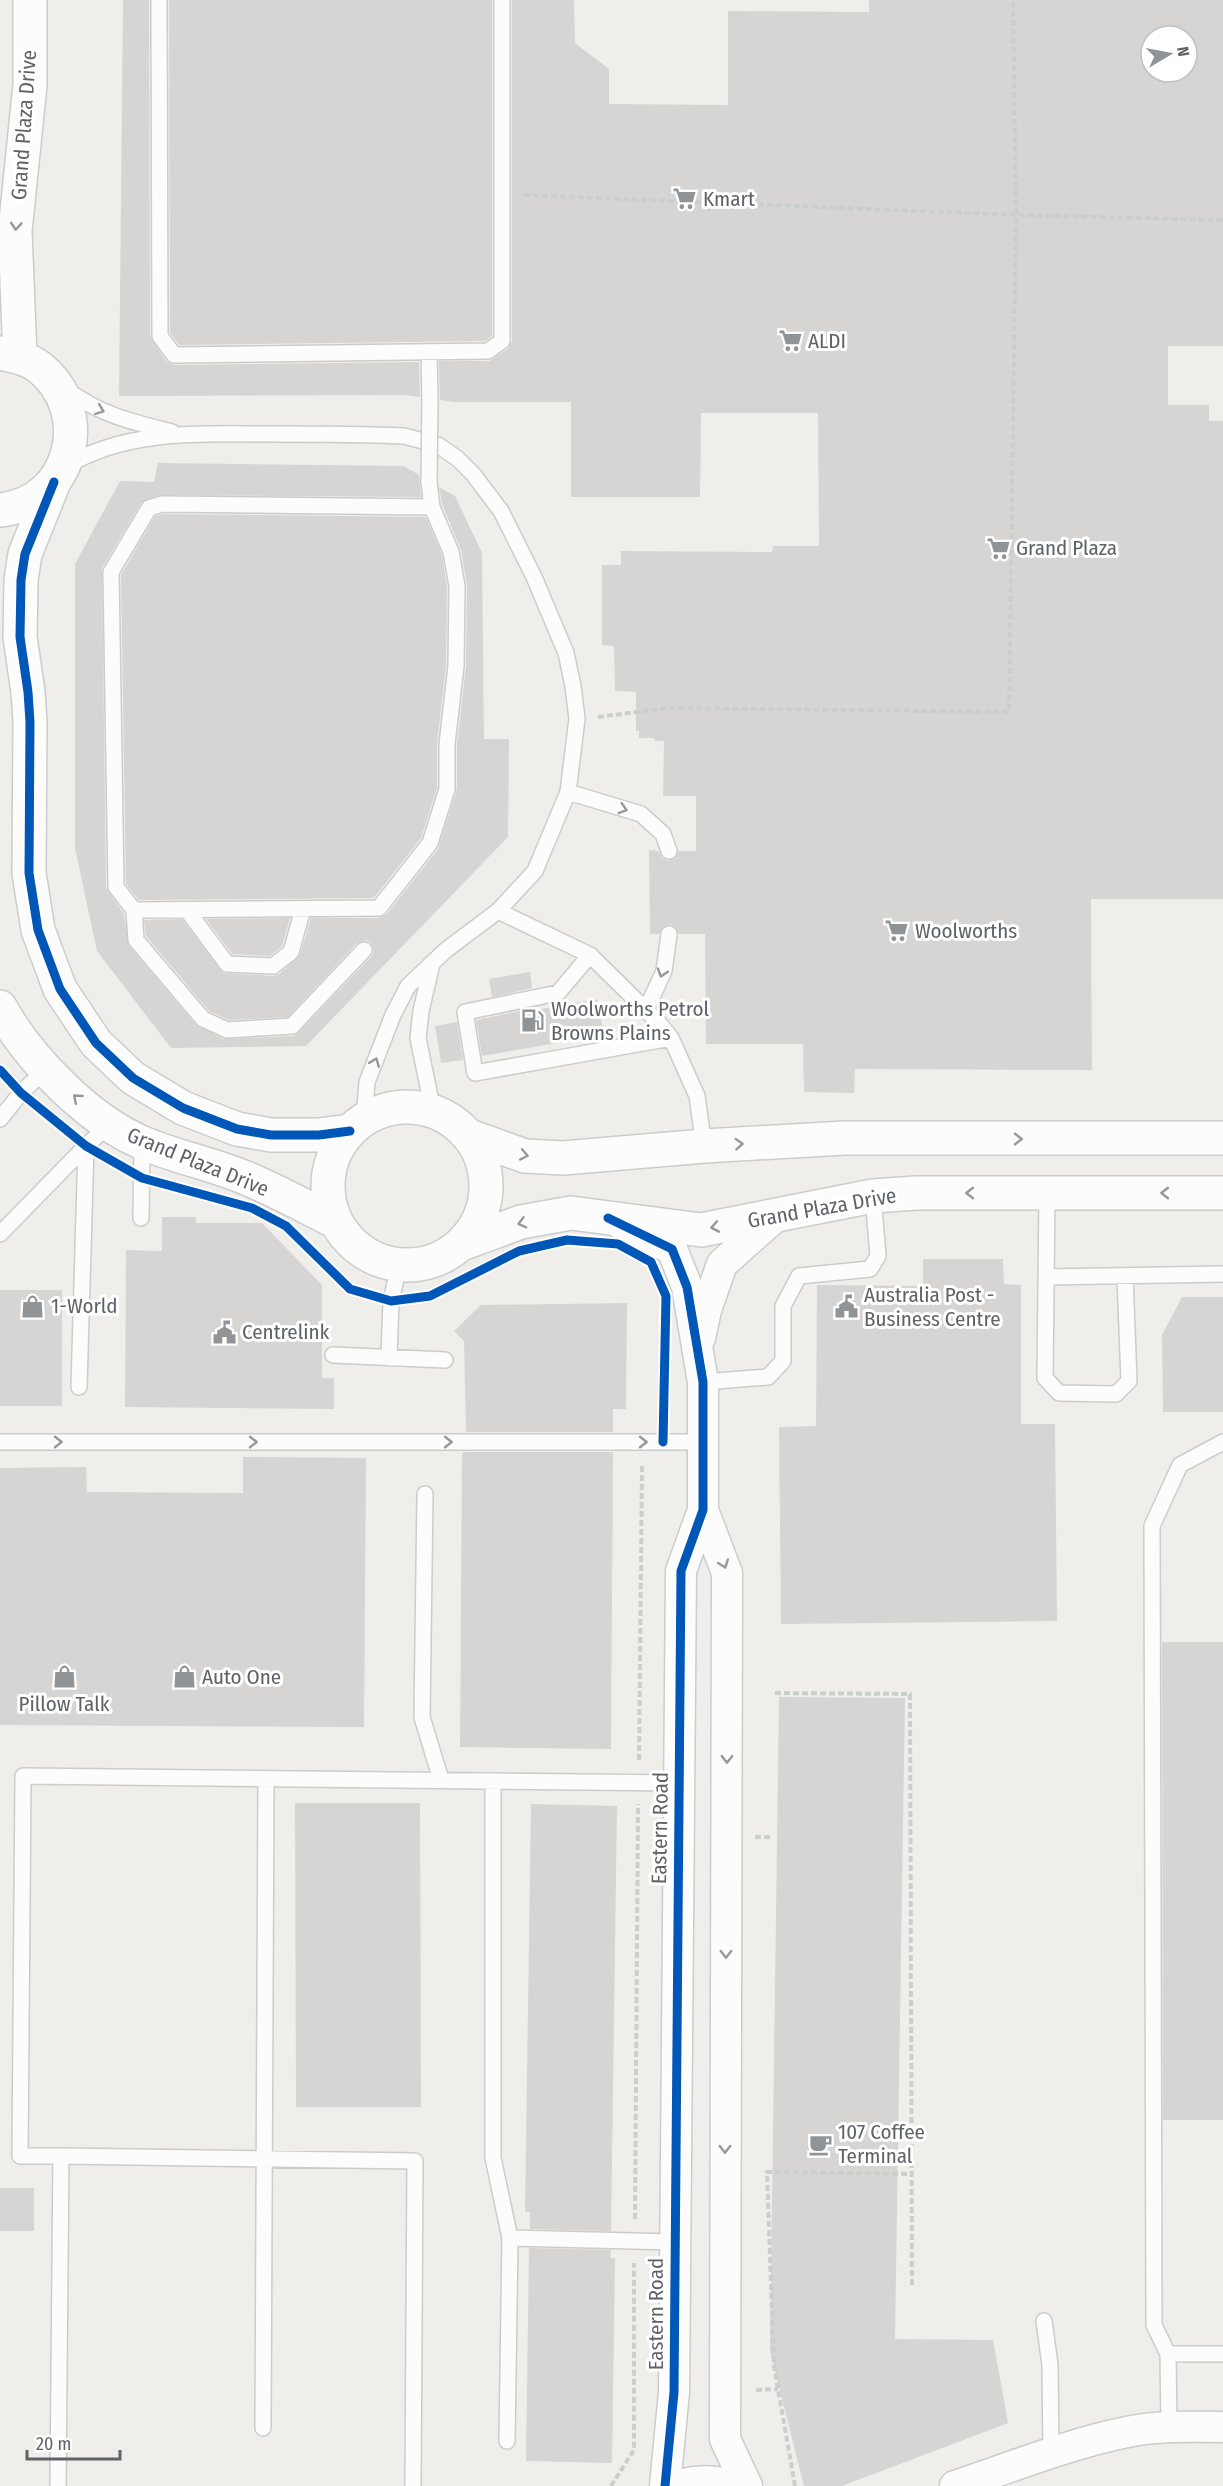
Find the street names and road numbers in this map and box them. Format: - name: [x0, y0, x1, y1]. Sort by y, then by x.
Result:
- street label: Grand Plaza Drive: [6, 49, 42, 201]
- street label: Grand Plaza Drive: [123, 1122, 273, 1202]
- street label: Grand Plaza Drive: [746, 1182, 898, 1234]
- street label: Eastern Road: [646, 1772, 674, 1884]
- street label: Eastern Road: [643, 2258, 669, 2370]

